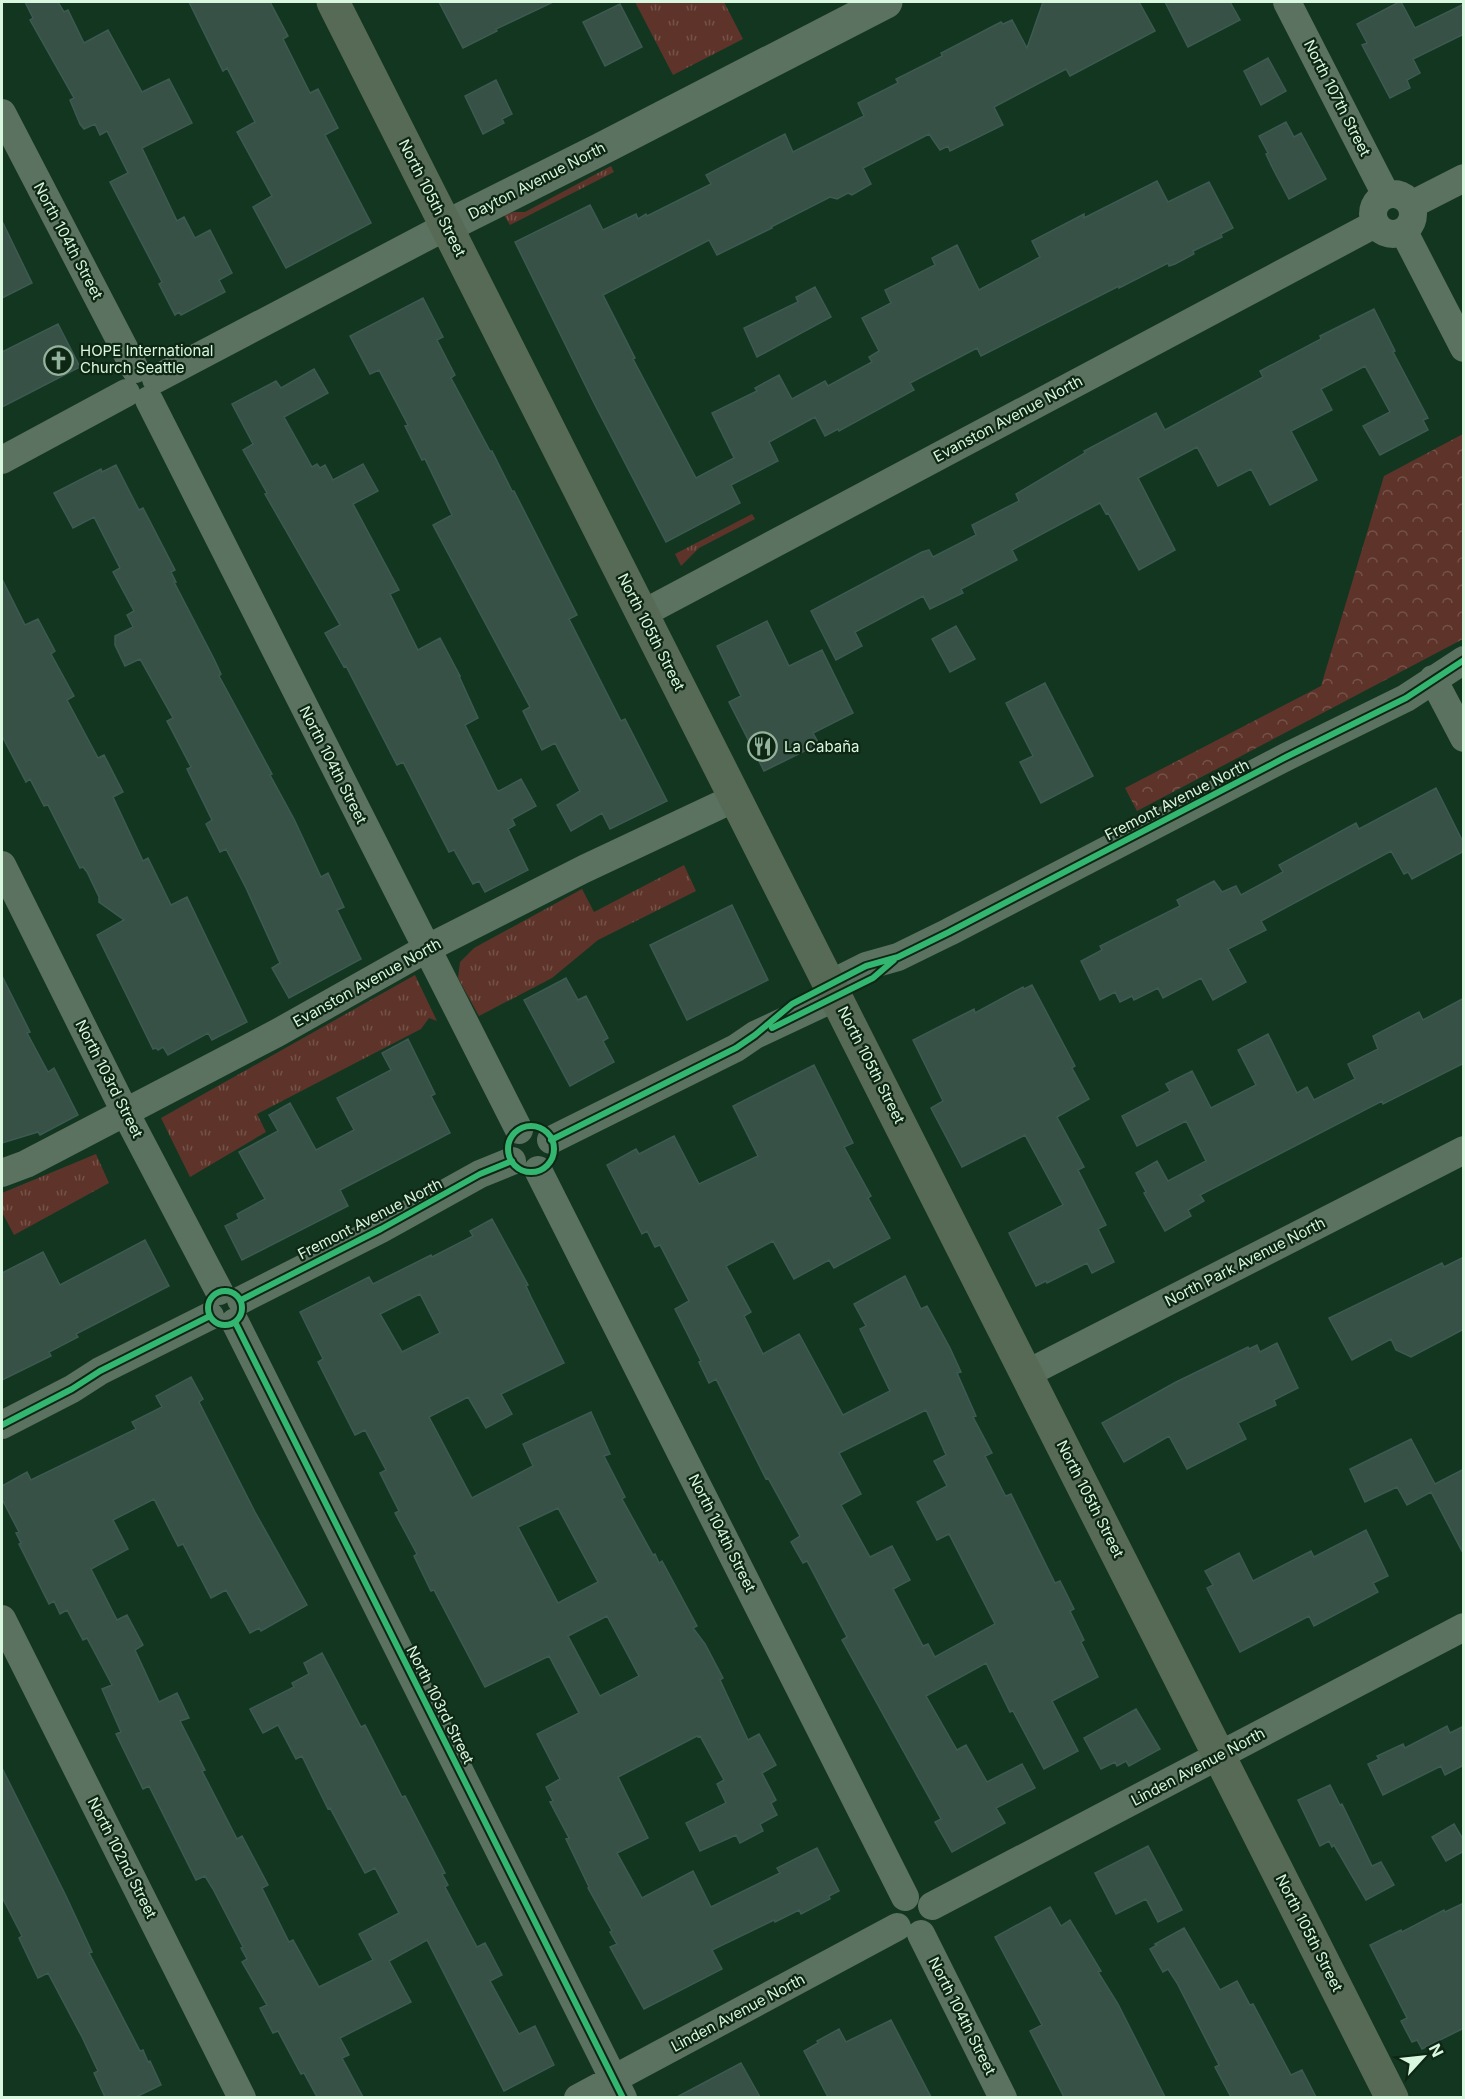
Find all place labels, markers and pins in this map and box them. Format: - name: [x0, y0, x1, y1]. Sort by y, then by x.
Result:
- place label: HOPE International Church Seattle: [80, 341, 213, 377]
- church icon: HOPE International Church Seattle: [43, 344, 75, 376]
- restaurant icon: La Cabaña: [747, 731, 779, 763]
- place label: La Cabaña: [784, 737, 860, 756]

